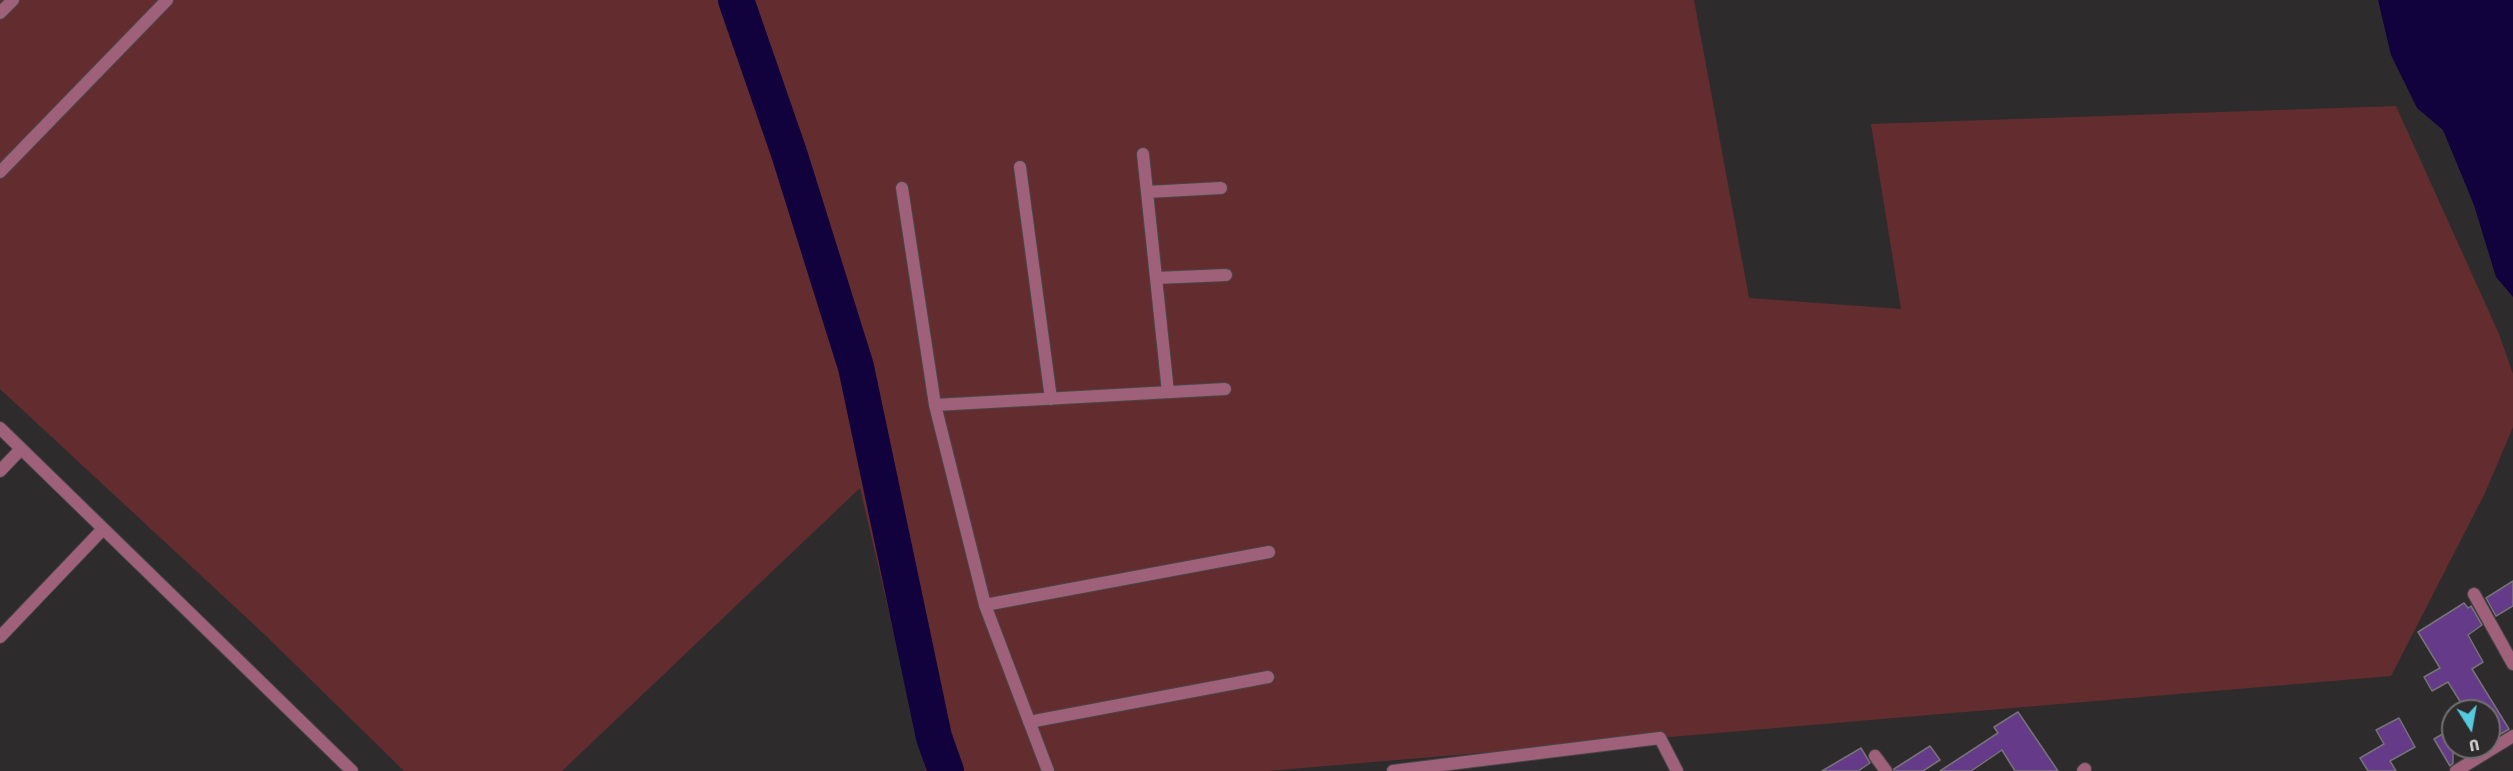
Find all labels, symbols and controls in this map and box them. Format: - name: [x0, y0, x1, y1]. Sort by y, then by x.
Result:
- north arrow: [2441, 699, 2501, 759]
- text: U: [2468, 735, 2481, 755]

